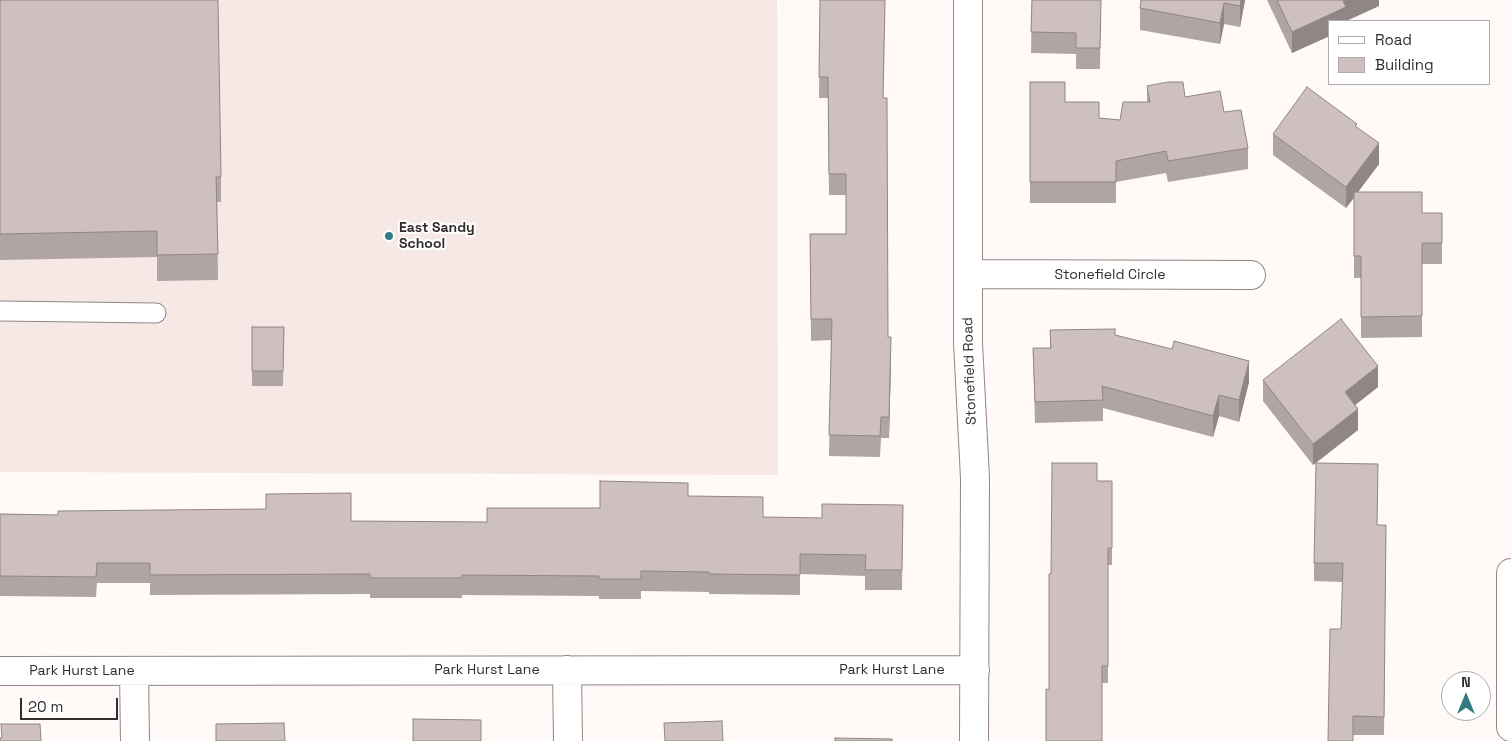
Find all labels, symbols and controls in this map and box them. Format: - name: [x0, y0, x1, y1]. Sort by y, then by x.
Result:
- legend: [1328, 20, 1491, 85]
- text: Road: [1375, 30, 1412, 49]
- text: Building: [1375, 55, 1434, 74]
- place label: East Sandy School: [399, 220, 475, 252]
- marker: East Sandy School: [383, 230, 395, 242]
- street label: Stonefield Circle: [1054, 267, 1166, 283]
- street label: Stonefield Road: [960, 317, 980, 425]
- street label: Park Hurst Lane: [434, 662, 540, 678]
- street label: Park Hurst Lane: [839, 662, 945, 678]
- street label: Park Hurst Lane: [29, 663, 135, 679]
- north arrow: [1441, 671, 1491, 721]
- text: N: [1461, 673, 1471, 691]
- scale bar: [22, 688, 120, 720]
- text: 20 m: [28, 697, 63, 716]

